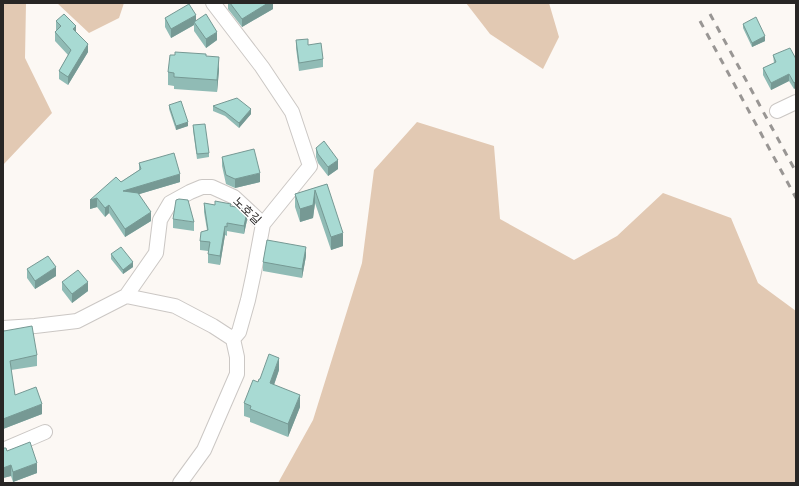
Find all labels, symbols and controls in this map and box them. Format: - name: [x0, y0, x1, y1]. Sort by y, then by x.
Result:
- street label: 노호길: [230, 194, 264, 228]

